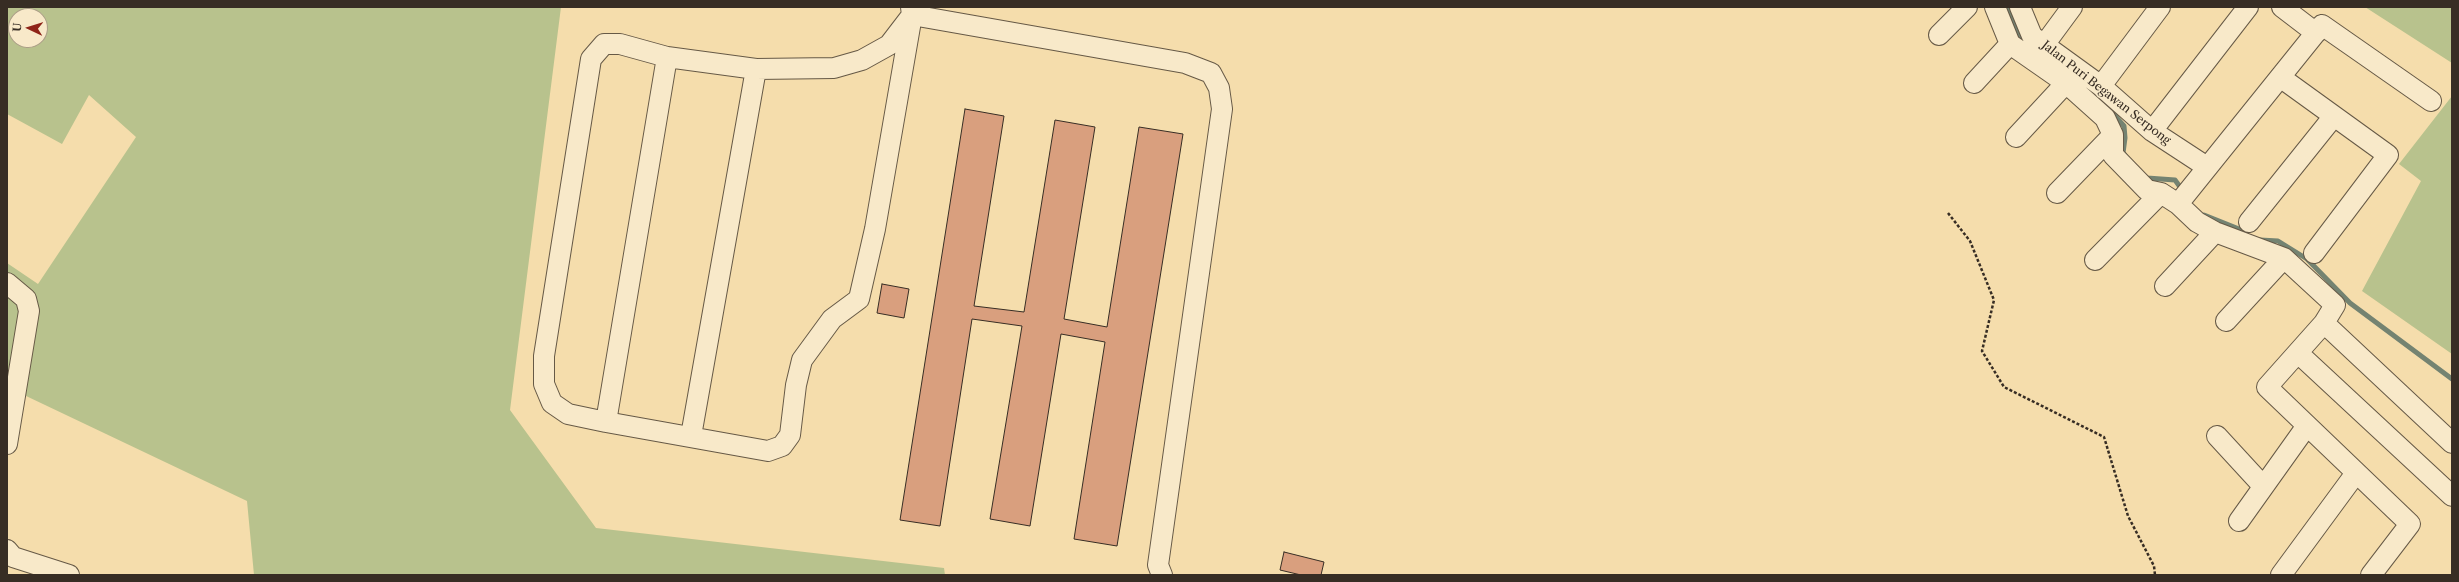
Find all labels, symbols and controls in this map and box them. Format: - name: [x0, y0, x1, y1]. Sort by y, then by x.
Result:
- north arrow: [8, 8, 48, 48]
- text: U: [10, 22, 24, 32]
- street label: Jalan Puri Begawan Serpong: [2039, 38, 2173, 148]

